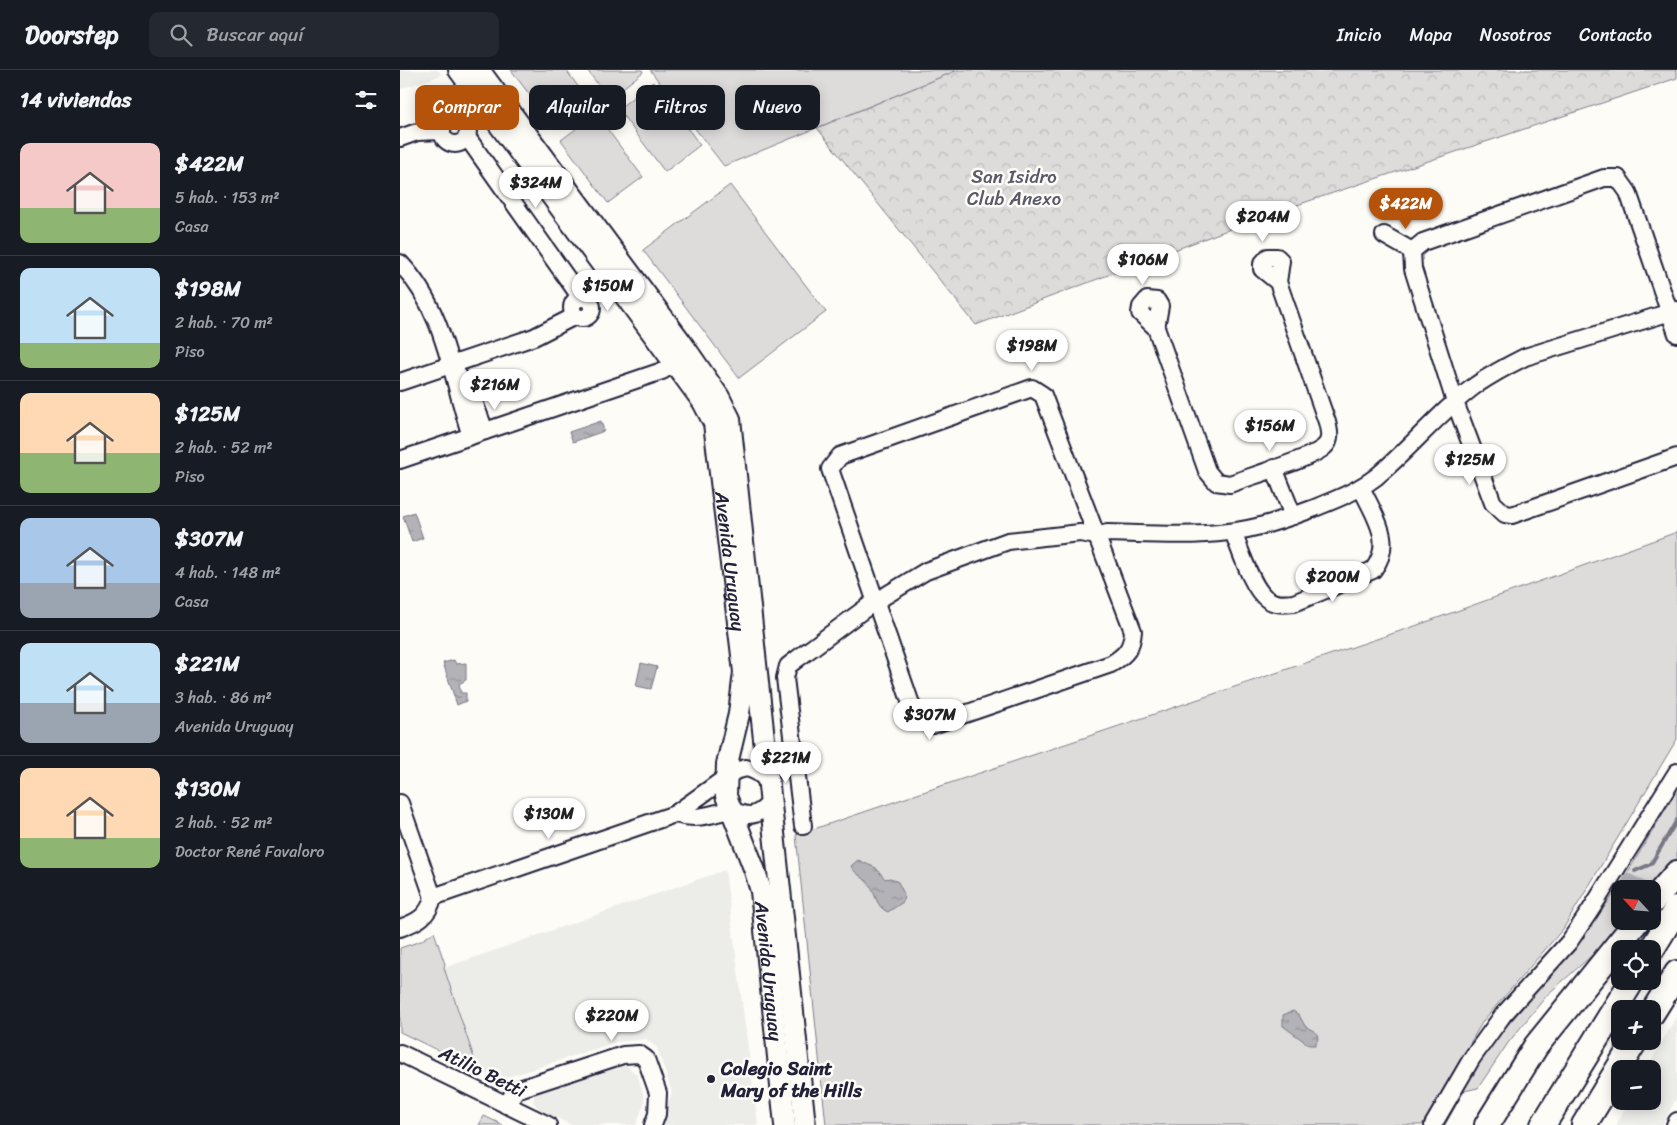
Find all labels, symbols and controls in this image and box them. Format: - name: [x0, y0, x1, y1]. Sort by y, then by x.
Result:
- search box: [149, 12, 499, 57]
- text: Doorstep: [25, 14, 119, 56]
- text: Buscar aquí: [207, 18, 303, 51]
- text: Inicio: [1337, 19, 1382, 51]
- text: Mapa: [1410, 19, 1452, 51]
- text: Nosotros: [1480, 19, 1551, 51]
- text: Contacto: [1579, 19, 1652, 51]
- icon: search: [167, 21, 195, 49]
- text: 14 viviendas: [20, 81, 132, 119]
- chip: Comprar: [415, 85, 519, 130]
- chip: Alquilar: [529, 85, 626, 130]
- chip: Filtros: [636, 85, 725, 130]
- chip: Nuevo: [735, 85, 820, 130]
- icon: filters: [352, 86, 380, 114]
- text: $422M: [175, 145, 244, 183]
- park label: San Isidro Club Anexo: [967, 160, 1061, 215]
- icon: home: [60, 163, 120, 223]
- pin: $324M: [501, 166, 571, 209]
- text: $324M: [510, 168, 562, 197]
- text: 5 hab. · 153 m²: [175, 183, 280, 212]
- pin: $422M: [1371, 188, 1441, 230]
- text: $422M: [1380, 189, 1432, 218]
- pin: $204M: [1228, 200, 1298, 243]
- text: $204M: [1236, 202, 1290, 231]
- text: Casa: [175, 212, 208, 241]
- pin: $106M: [1108, 244, 1178, 286]
- text: $106M: [1118, 245, 1168, 274]
- text: $198M: [175, 270, 241, 308]
- pin: $150M: [573, 270, 643, 312]
- text: $150M: [583, 271, 633, 300]
- icon: home: [60, 288, 120, 348]
- text: 2 hab. · 70 m²: [175, 308, 273, 337]
- pin: $198M: [997, 330, 1067, 372]
- text: $198M: [1007, 331, 1057, 360]
- text: Piso: [175, 337, 205, 366]
- pin: $216M: [460, 368, 530, 411]
- text: $216M: [470, 370, 520, 399]
- text: $125M: [175, 395, 240, 433]
- pin: $156M: [1235, 410, 1305, 452]
- text: $156M: [1245, 411, 1295, 440]
- icon: home: [60, 413, 120, 473]
- text: 2 hab. · 52 m²: [175, 433, 273, 462]
- pin: $125M: [1435, 444, 1505, 486]
- text: $125M: [1445, 445, 1495, 474]
- text: Piso: [175, 462, 205, 491]
- street label: Avenida Uruguay: [705, 488, 755, 633]
- text: $307M: [175, 520, 243, 558]
- icon: home: [60, 538, 120, 598]
- text: 4 hab. · 148 m²: [175, 558, 281, 587]
- pin: $200M: [1298, 560, 1368, 603]
- text: $200M: [1306, 562, 1360, 591]
- text: Casa: [175, 587, 208, 616]
- text: $221M: [175, 645, 240, 683]
- icon: home: [60, 663, 120, 723]
- text: 3 hab. · 86 m²: [175, 683, 272, 712]
- pin: $307M: [895, 698, 965, 741]
- text: $307M: [904, 700, 956, 729]
- text: Avenida Uruguay: [175, 712, 293, 741]
- pin: $221M: [751, 742, 821, 784]
- text: $221M: [761, 743, 811, 772]
- text: $130M: [175, 770, 240, 808]
- icon: home: [60, 788, 120, 848]
- pin: $130M: [514, 798, 584, 840]
- text: $130M: [524, 799, 574, 828]
- text: 2 hab. · 52 m²: [175, 808, 273, 837]
- text: Doctor René Favaloro: [175, 837, 324, 866]
- north arrow: [1611, 880, 1661, 930]
- map controls: [1611, 880, 1661, 1110]
- street label: Avenida Uruguay: [745, 898, 792, 1043]
- button: locate: [1611, 940, 1661, 990]
- pin: $220M: [577, 1000, 647, 1042]
- button: +: [1611, 1000, 1661, 1050]
- text: $220M: [586, 1001, 638, 1030]
- street label: Atilio Betti: [433, 1036, 533, 1107]
- place label: Colegio Saint Mary of the Hills: [720, 1052, 863, 1107]
- button: −: [1611, 1060, 1661, 1110]
- marker: Colegio Saint Mary of the Hills: [705, 1073, 717, 1085]

